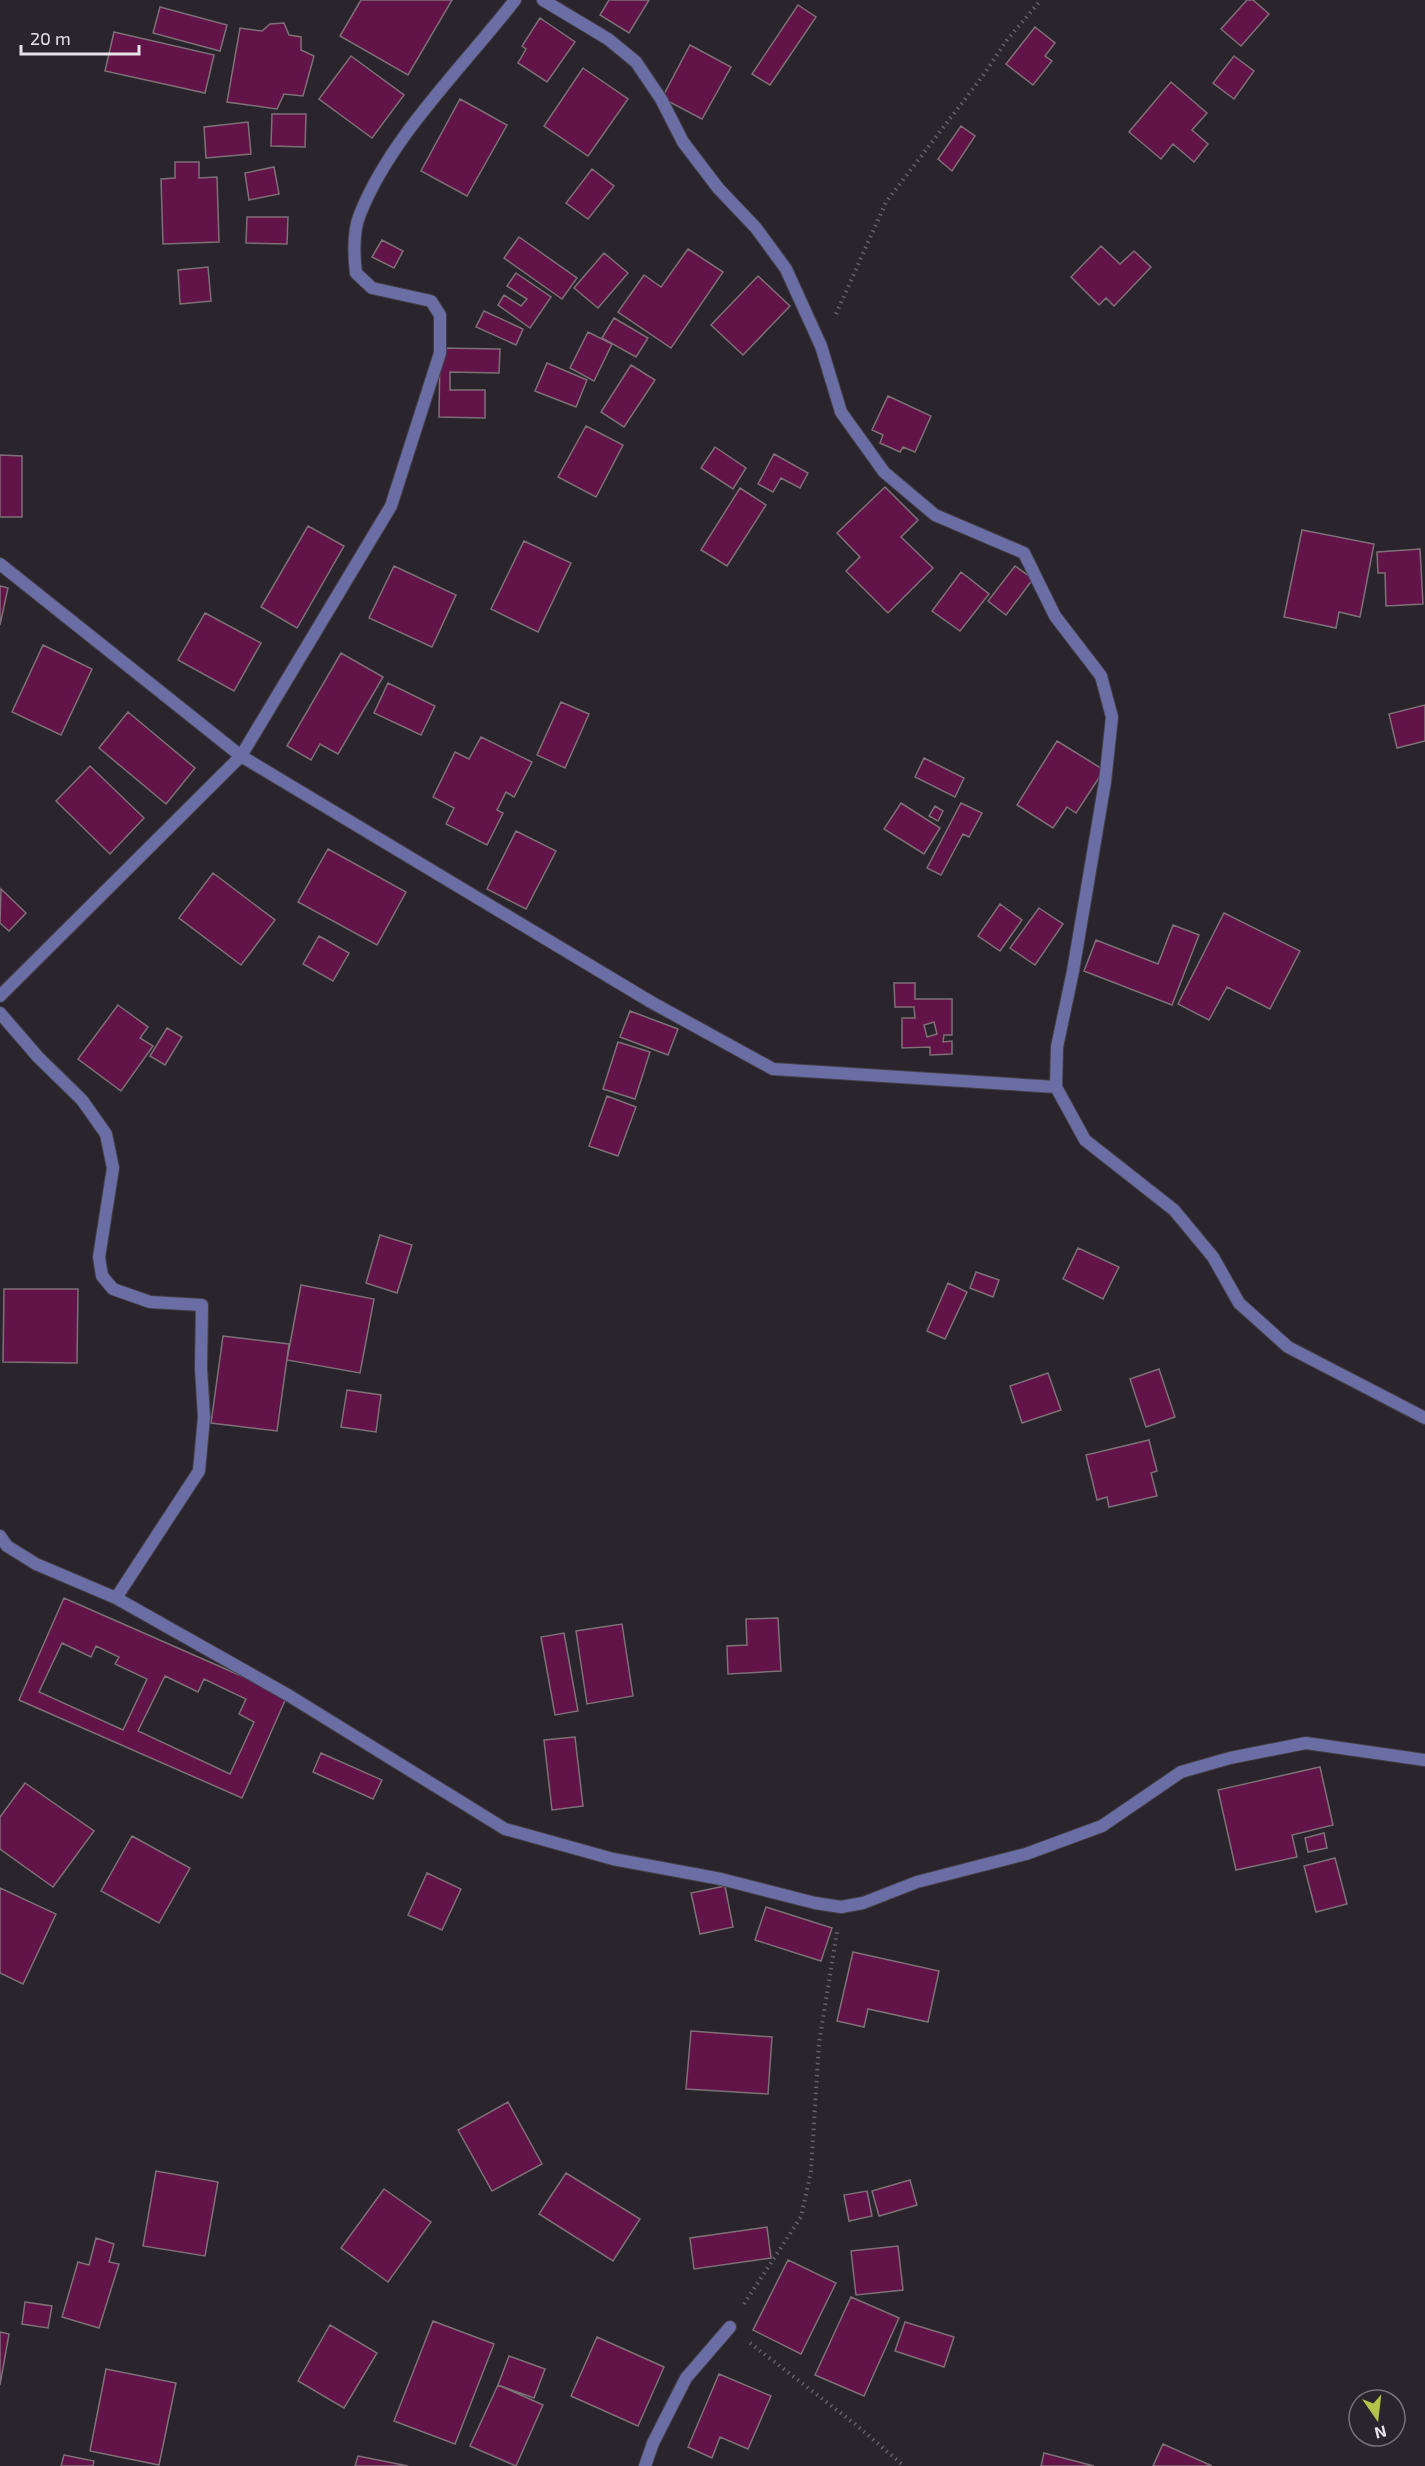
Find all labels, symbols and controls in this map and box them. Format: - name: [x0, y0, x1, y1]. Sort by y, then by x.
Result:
- scale bar: [21, 18, 140, 56]
- text: 20 m: [30, 27, 71, 49]
- north arrow: [1347, 2388, 1407, 2448]
- text: N: [1373, 2422, 1389, 2444]

